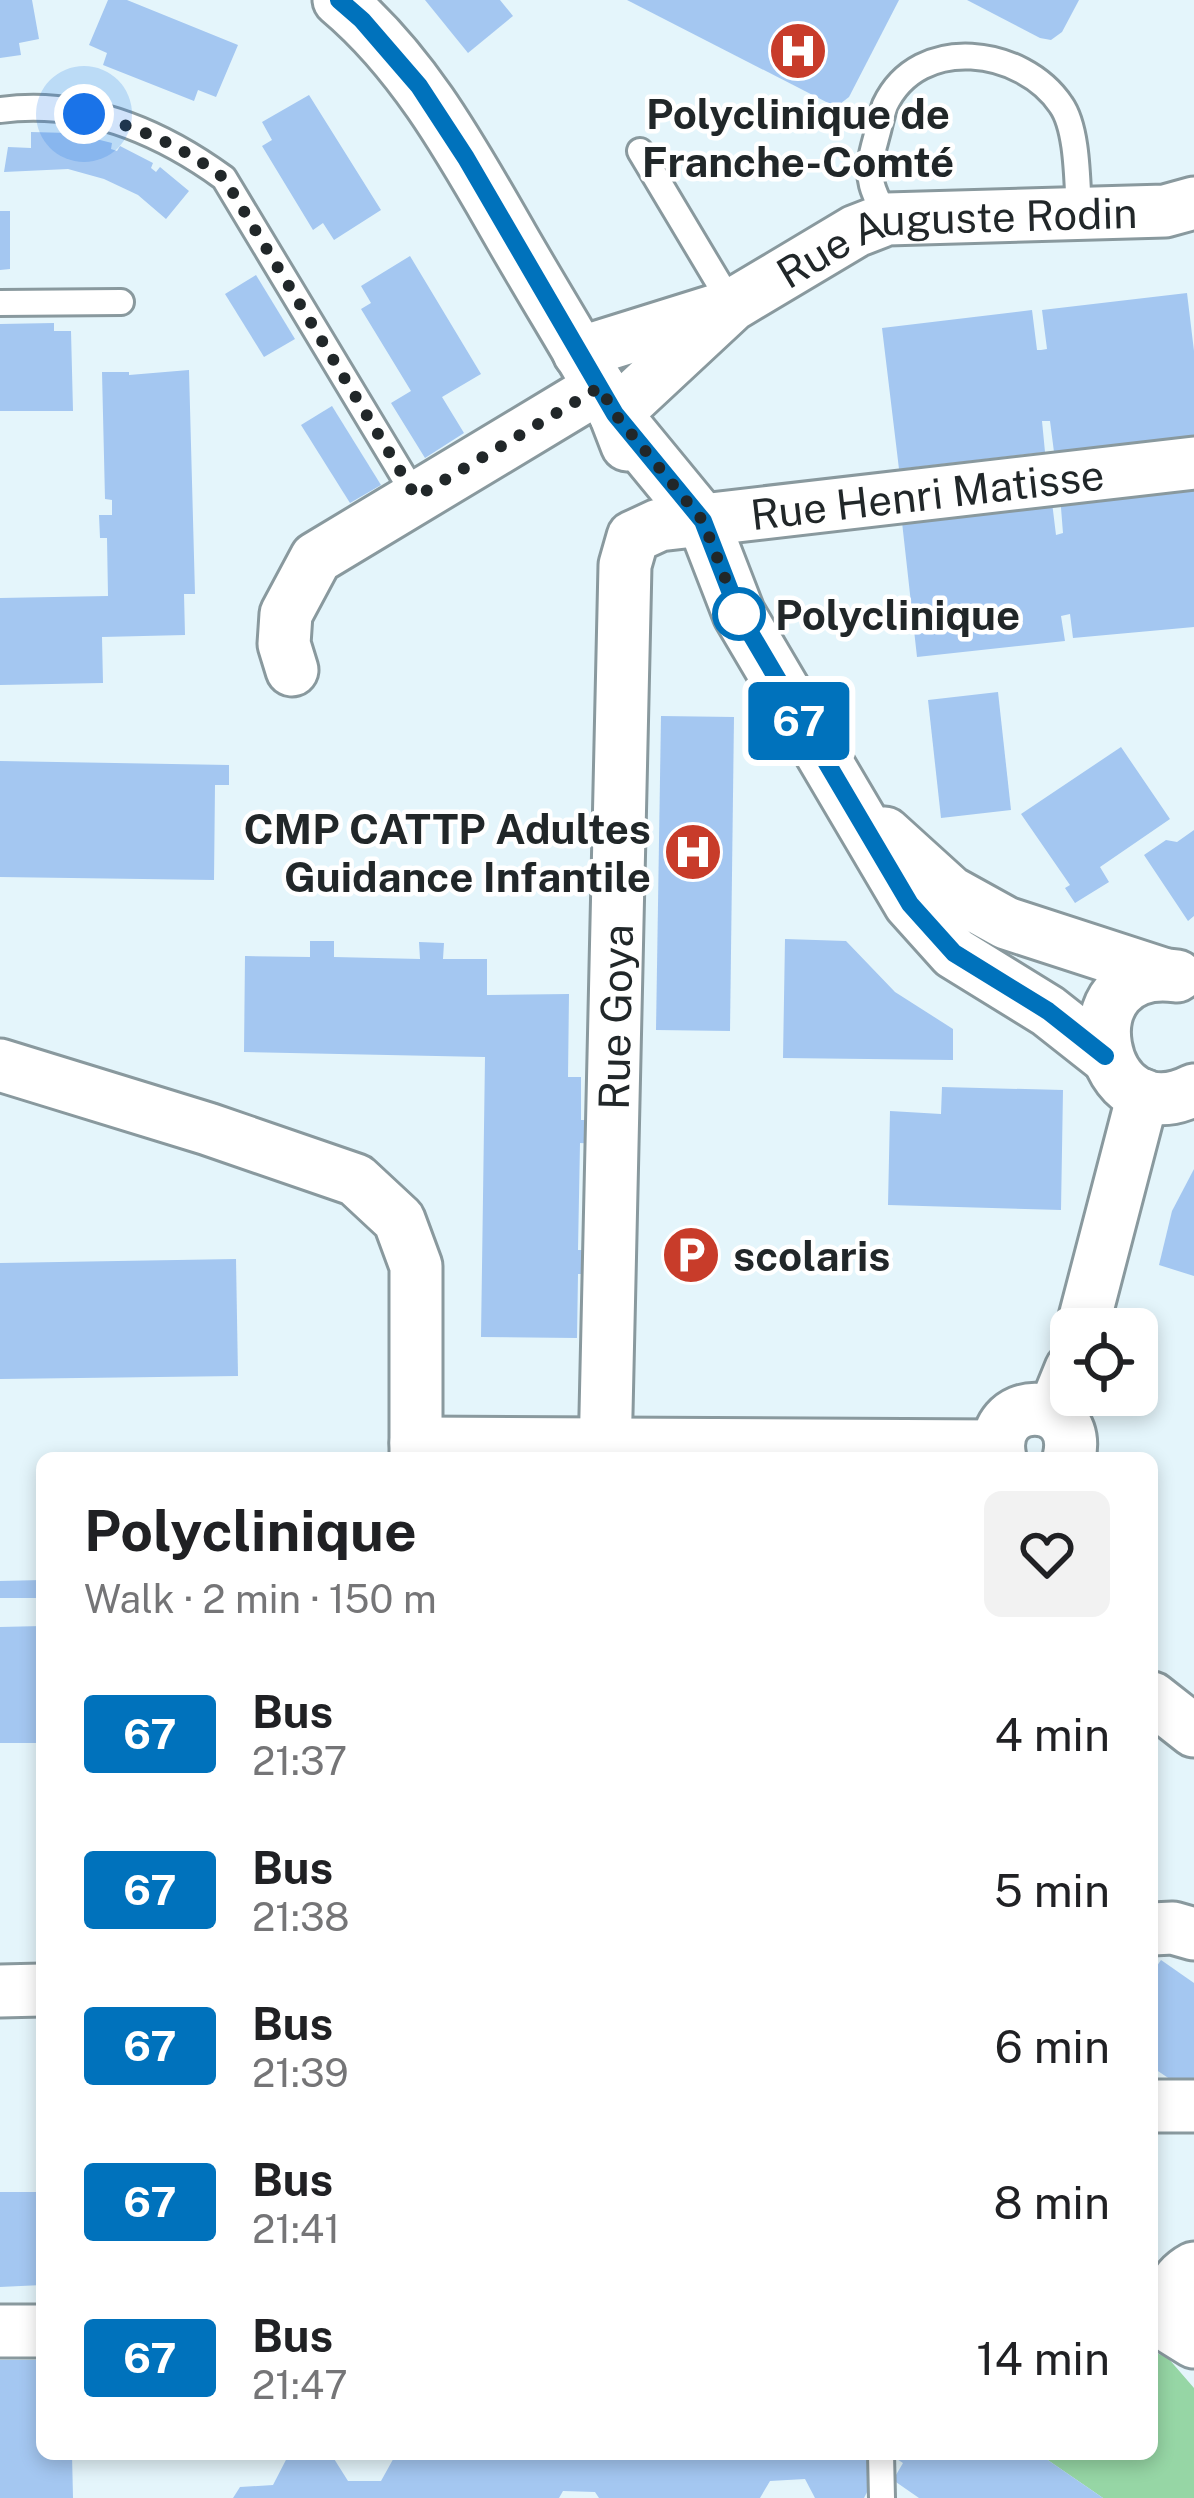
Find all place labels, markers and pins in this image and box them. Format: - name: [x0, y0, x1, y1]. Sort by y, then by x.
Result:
- hospital icon: Polyclinique de Franche-Comté: [767, 20, 829, 82]
- place label: Polyclinique de Franche-Comté: [642, 89, 954, 186]
- marker: Polyclinique: [714, 589, 764, 639]
- place label: Polyclinique: [775, 590, 1020, 639]
- place label: CMP CATTP Adultes Guidance Infantile: [243, 804, 651, 901]
- hospital icon: CMP CATTP Adultes Guidance Infantile: [662, 821, 724, 883]
- parking icon: scolaris: [660, 1224, 722, 1286]
- place label: scolaris: [733, 1231, 890, 1280]

